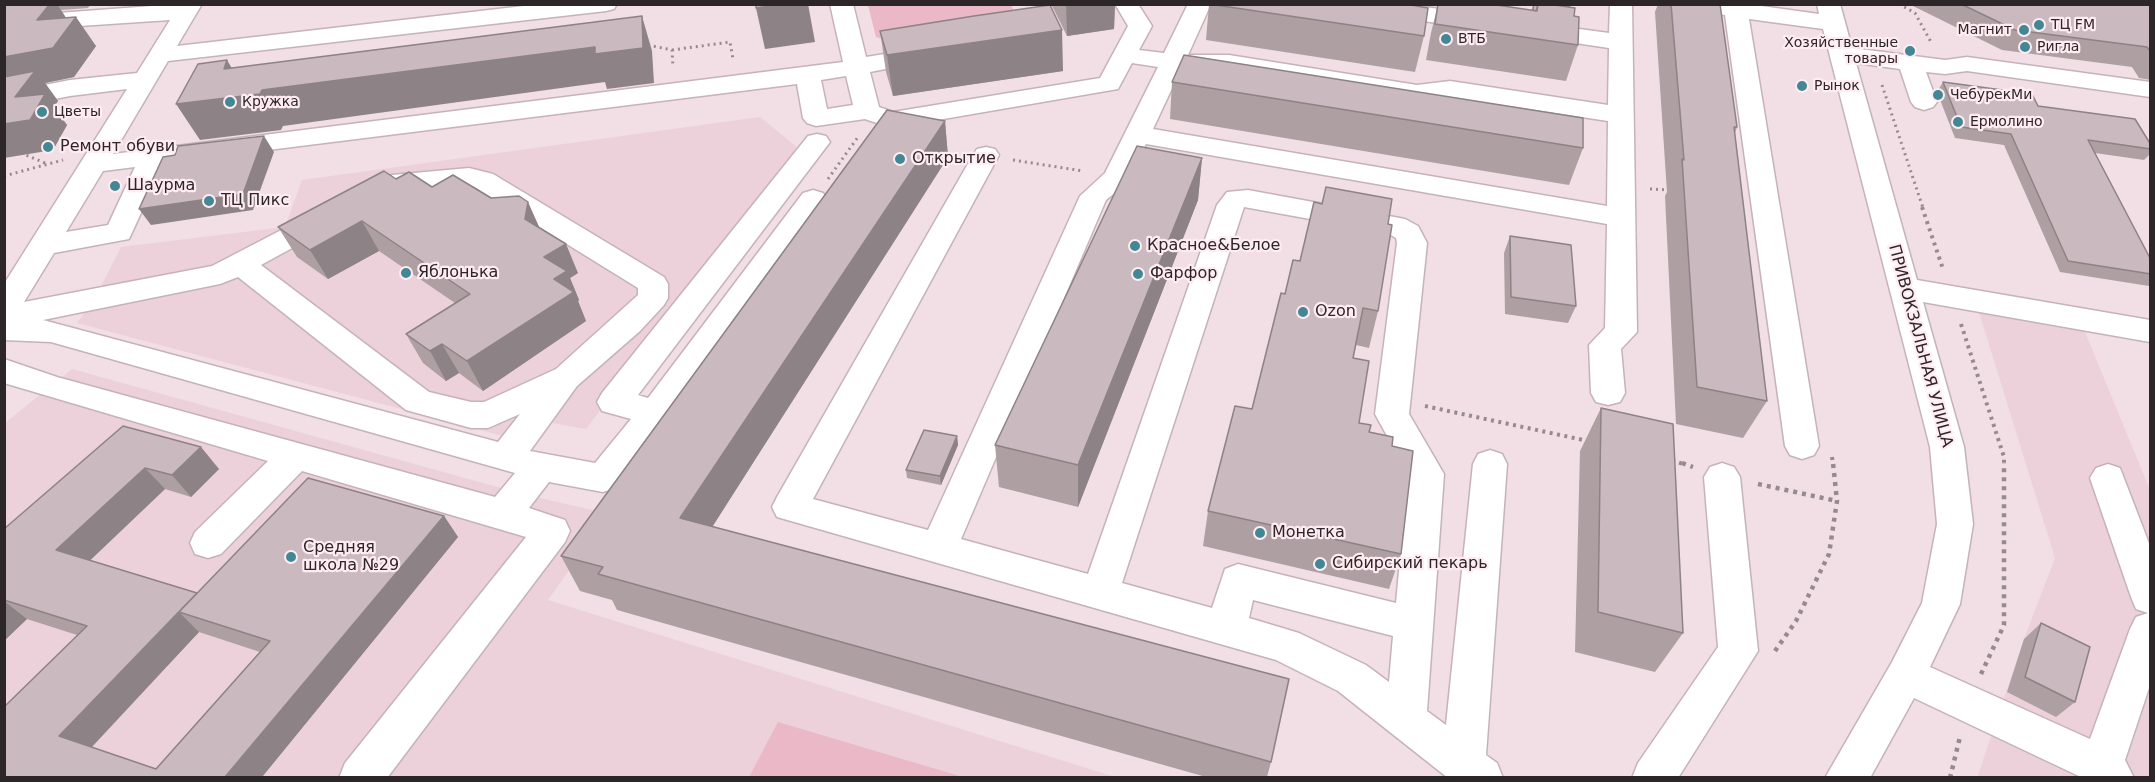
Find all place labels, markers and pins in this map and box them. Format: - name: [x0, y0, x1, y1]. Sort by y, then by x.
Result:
- place label: ТЦ FM: [2051, 17, 2095, 33]
- marker: ТЦ FM: [2032, 18, 2046, 32]
- place label: Магнит: [1958, 22, 2012, 38]
- marker: Магнит: [2017, 23, 2031, 37]
- place label: ВТБ: [1458, 31, 1486, 47]
- marker: ВТБ: [1439, 32, 1453, 46]
- place label: Хозяйственные товары: [1784, 35, 1898, 68]
- place label: Ригла: [2037, 39, 2079, 55]
- marker: Ригла: [2018, 40, 2032, 54]
- marker: Хозяйственные товары: [1903, 44, 1917, 58]
- place label: Рынок: [1814, 78, 1860, 94]
- marker: Рынок: [1795, 79, 1809, 93]
- place label: ЧебурекМи: [1950, 87, 2032, 103]
- marker: ЧебурекМи: [1931, 88, 1945, 102]
- place label: Кружка: [242, 94, 299, 110]
- marker: Кружка: [223, 95, 237, 109]
- place label: Цветы: [54, 104, 101, 120]
- marker: Цветы: [35, 105, 49, 119]
- place label: Ермолино: [1970, 114, 2043, 130]
- marker: Ермолино: [1951, 115, 1965, 129]
- place label: Ремонт обуви: [60, 137, 175, 157]
- marker: Ремонт обуви: [41, 140, 55, 154]
- place label: Открытие: [912, 149, 996, 169]
- marker: Открытие: [893, 152, 907, 166]
- place label: Шаурма: [127, 176, 195, 196]
- marker: Шаурма: [108, 179, 122, 193]
- place label: ТЦ Пикс: [221, 191, 289, 211]
- marker: ТЦ Пикс: [202, 194, 216, 208]
- place label: Красное&Белое: [1147, 236, 1280, 256]
- marker: Красное&Белое: [1128, 239, 1142, 253]
- place label: Яблонька: [418, 263, 498, 283]
- place label: Фарфор: [1150, 264, 1217, 284]
- marker: Яблонька: [399, 266, 413, 280]
- marker: Фарфор: [1131, 267, 1145, 281]
- place label: Ozon: [1315, 302, 1356, 322]
- marker: Ozon: [1296, 305, 1310, 319]
- place label: Монетка: [1272, 523, 1345, 543]
- marker: Монетка: [1253, 526, 1267, 540]
- place label: Средняя школа №29: [303, 538, 399, 576]
- marker: Средняя школа №29: [284, 550, 298, 564]
- place label: Сибирский пекарь: [1332, 554, 1488, 574]
- marker: Сибирский пекарь: [1313, 557, 1327, 571]

